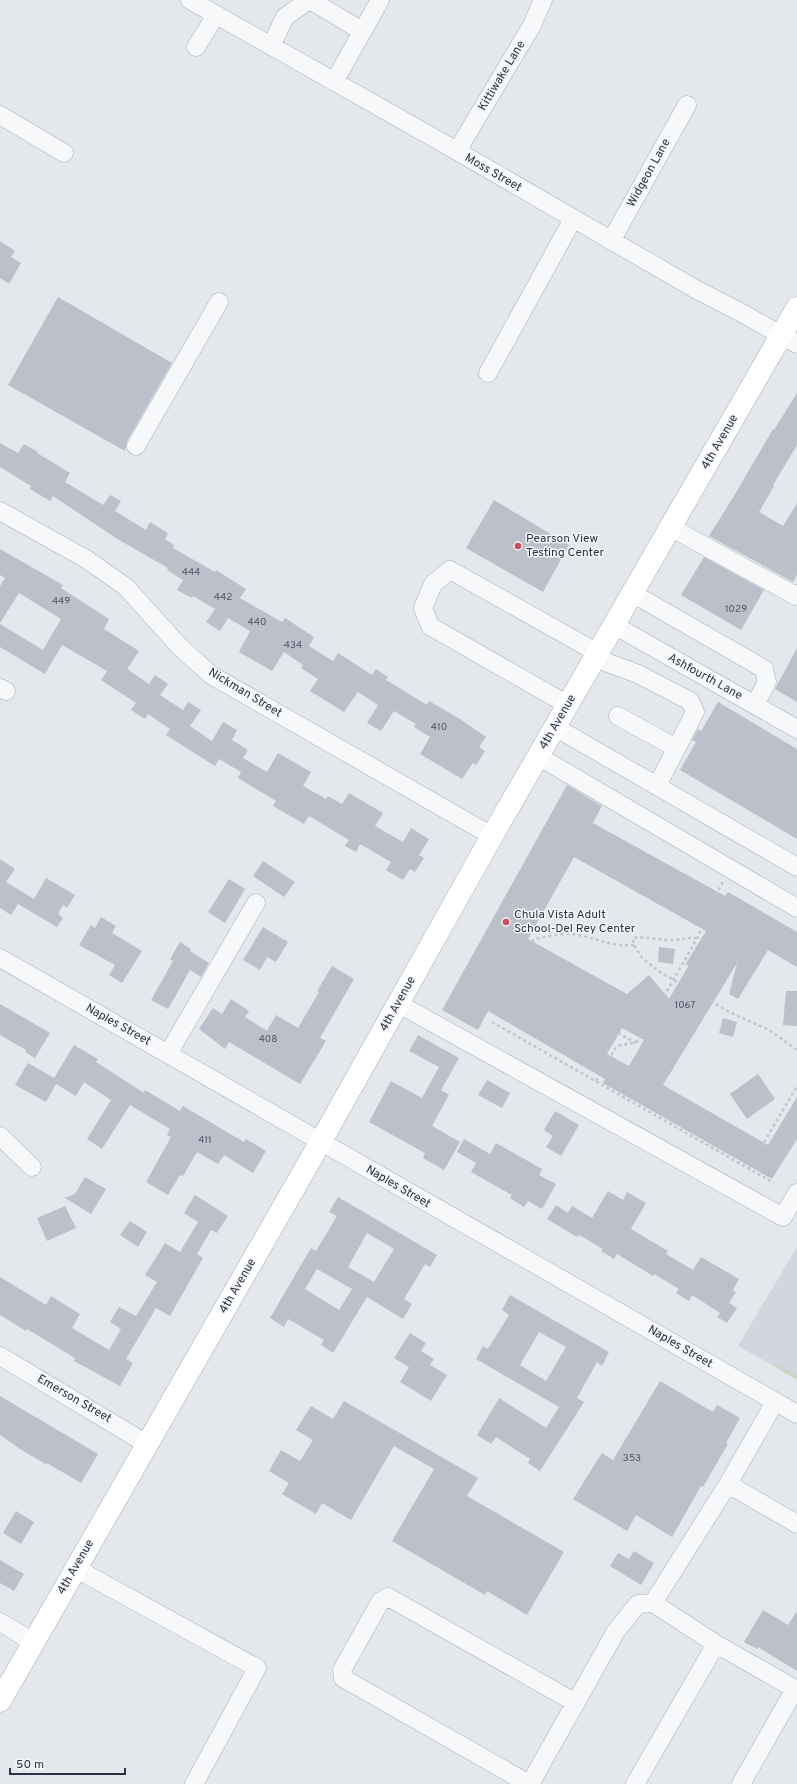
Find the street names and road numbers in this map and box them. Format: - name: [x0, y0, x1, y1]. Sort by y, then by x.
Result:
- street label: Kittiwake Lane: [475, 38, 529, 114]
- street label: Widgeon Lane: [624, 136, 674, 210]
- street label: Moss Street: [462, 150, 524, 196]
- street label: 4th Avenue: [698, 412, 742, 472]
- street label: Ashfourth Lane: [665, 650, 745, 704]
- street label: Nickman Street: [205, 665, 285, 721]
- street label: 4th Avenue: [536, 692, 580, 752]
- street label: 4th Avenue: [376, 973, 420, 1035]
- street label: Naples Street: [82, 1000, 154, 1050]
- street label: Naples Street: [363, 1162, 433, 1212]
- street label: 4th Avenue: [216, 1256, 260, 1316]
- street label: Naples Street: [645, 1322, 715, 1372]
- street label: Emerson Street: [34, 1371, 114, 1427]
- street label: 4th Avenue: [54, 1537, 98, 1597]

